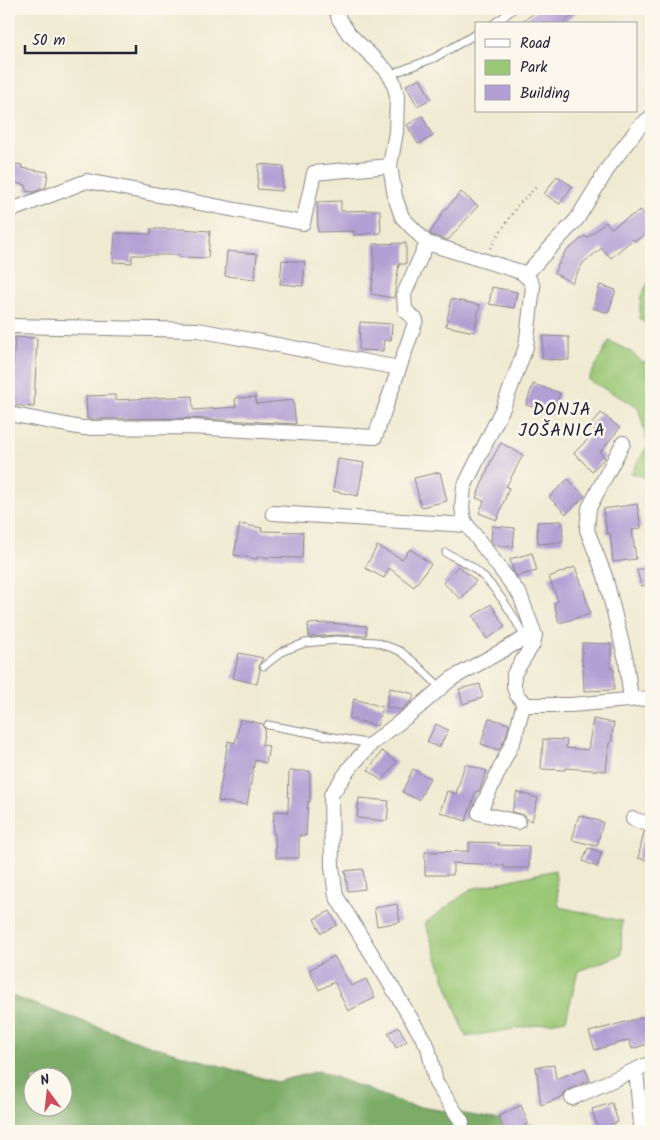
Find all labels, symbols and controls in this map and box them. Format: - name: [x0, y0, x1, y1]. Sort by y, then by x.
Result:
- scale bar: [25, 22, 136, 54]
- legend: [475, 22, 638, 112]
- text: 50 m: [32, 29, 66, 53]
- text: Road: [520, 32, 551, 56]
- text: Park: [520, 56, 548, 80]
- text: Building: [520, 82, 570, 106]
- district label: DONJA JOŠANICA: [518, 396, 606, 446]
- north arrow: [22, 1068, 72, 1118]
- text: N: [38, 1069, 52, 1092]

